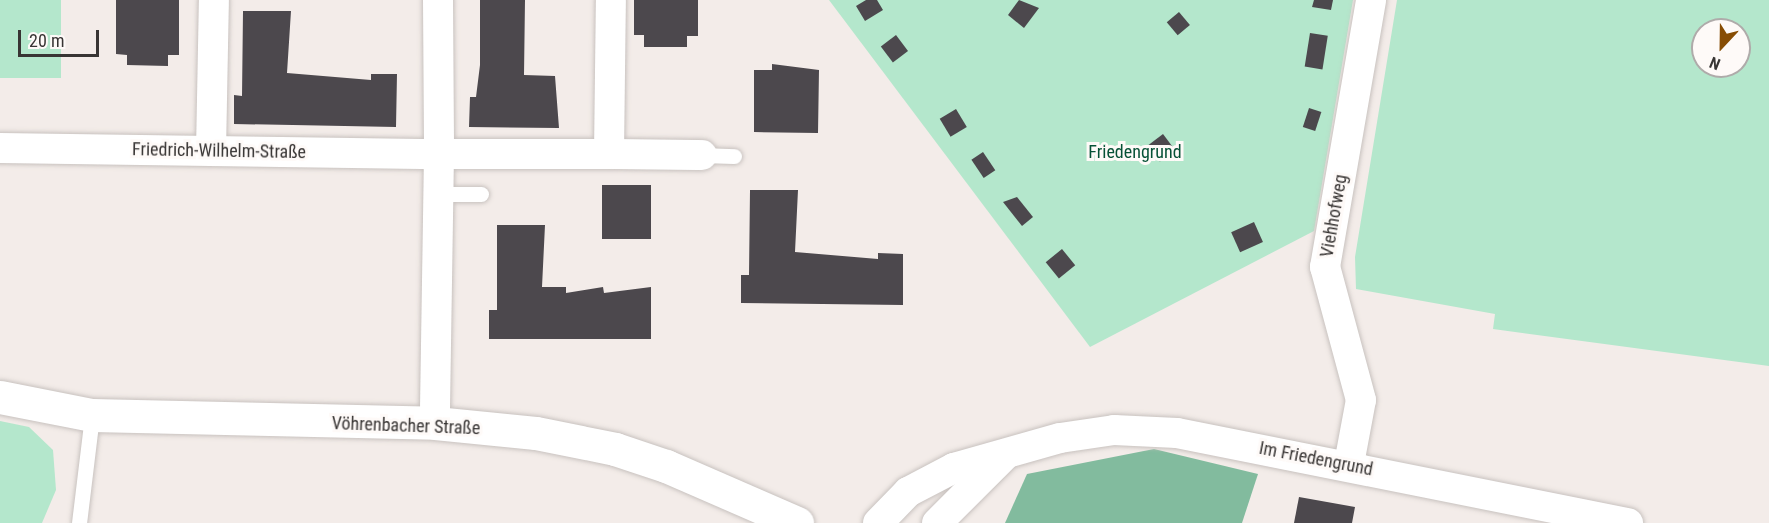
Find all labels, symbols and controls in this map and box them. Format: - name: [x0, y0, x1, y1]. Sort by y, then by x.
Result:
- scale bar: [21, 18, 102, 56]
- north arrow: [1691, 18, 1751, 78]
- text: 20 m: [29, 30, 64, 51]
- text: N: [1707, 53, 1723, 74]
- street label: Friedrich-Wilhelm-Straße: [132, 139, 306, 163]
- park label: Friedengrund: [1088, 141, 1182, 163]
- street label: Viehhofweg: [1316, 173, 1352, 259]
- street label: Vöhrenbacher Straße: [331, 413, 481, 439]
- street label: Im Friedengrund: [1257, 437, 1375, 481]

